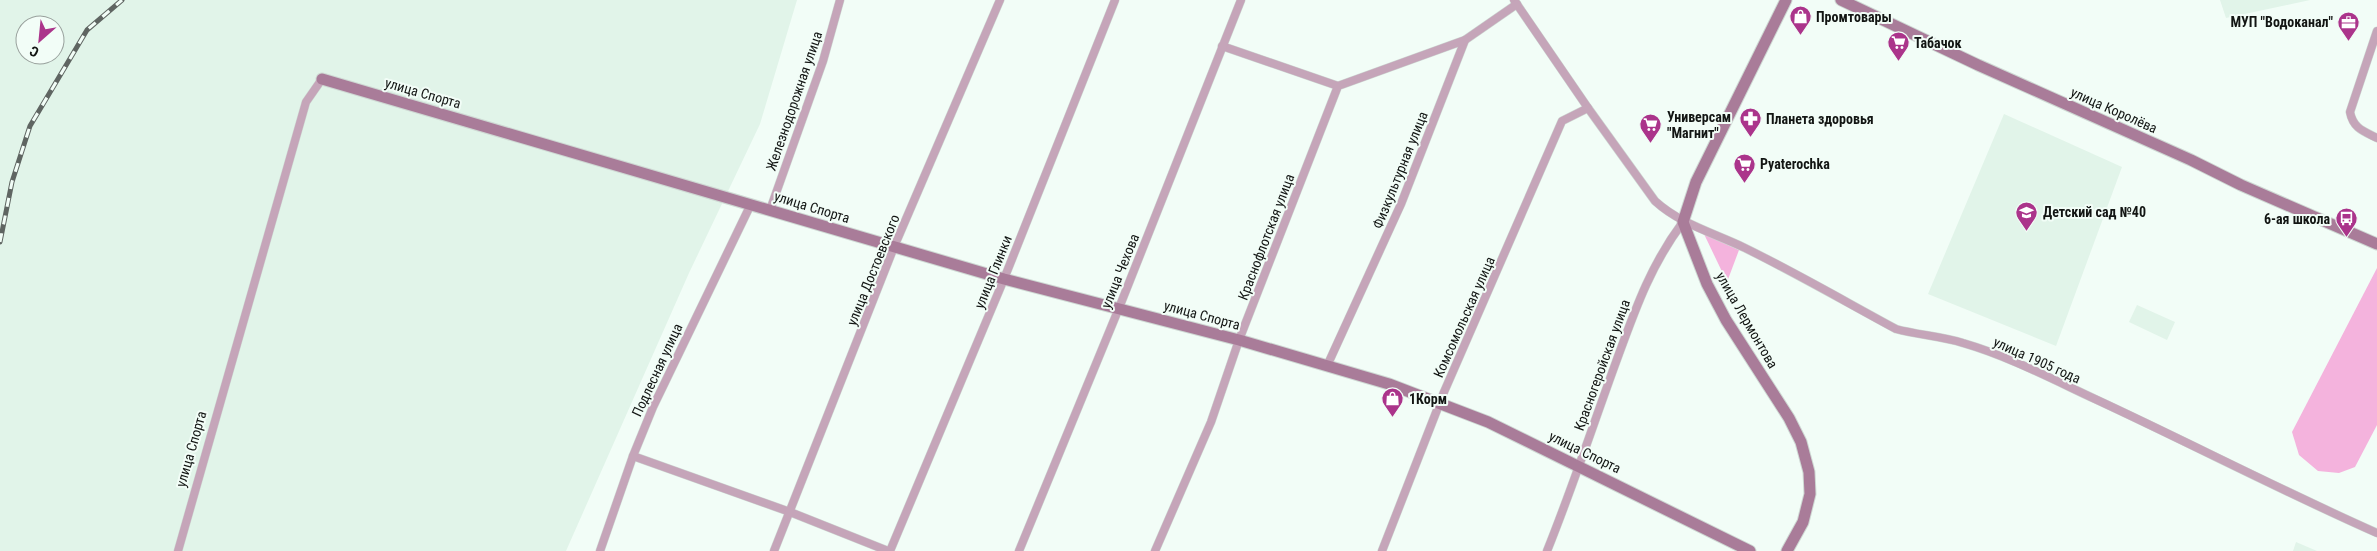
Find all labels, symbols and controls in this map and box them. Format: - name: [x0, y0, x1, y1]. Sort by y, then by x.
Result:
- shop icon: Промтовары: [1788, 5, 1812, 36]
- place label: Промтовары: [1816, 9, 1892, 25]
- office icon: МУП "Водоканал": [2337, 10, 2361, 41]
- place label: МУП "Водоканал": [2230, 14, 2334, 30]
- north arrow: [15, 15, 65, 65]
- street label: Железнодорожная улица: [763, 29, 825, 173]
- supermarket icon: Табачок: [1886, 31, 1910, 62]
- place label: Табачок: [1914, 35, 1962, 51]
- text: С: [27, 43, 41, 61]
- street label: улица Спорта: [383, 75, 463, 111]
- street label: улица Королёва: [2068, 84, 2160, 136]
- pharmacy icon: Планета здоровья: [1738, 107, 1762, 138]
- street label: Физкультурная улица: [1369, 109, 1431, 231]
- place label: Универсам "Магнит": [1667, 109, 1731, 141]
- place label: Планета здоровья: [1766, 111, 1874, 127]
- supermarket icon: Универсам "Магнит": [1639, 113, 1663, 144]
- supermarket icon: Pyaterochka: [1732, 152, 1756, 183]
- place label: Pyaterochka: [1760, 156, 1830, 172]
- street label: Краснофлотская улица: [1235, 172, 1297, 302]
- street label: улица Спорта: [772, 188, 852, 226]
- school or university icon: Детский сад №40: [2015, 200, 2039, 231]
- place label: Детский сад №40: [2043, 204, 2146, 220]
- bus stop icon: 6-ая школа: [2334, 207, 2358, 238]
- place label: 6-ая школа: [2264, 211, 2330, 227]
- street label: улица Достоевского: [843, 212, 903, 328]
- street label: улица Чехова: [1098, 231, 1142, 311]
- street label: улица Глинки: [971, 233, 1015, 311]
- street label: Комсомольская улица: [1430, 254, 1498, 380]
- street label: улица Лермонтова: [1713, 269, 1781, 371]
- street label: улица Спорта: [1162, 297, 1242, 333]
- street label: Красногеройская улица: [1571, 297, 1633, 433]
- street label: Подлесная улица: [628, 321, 686, 419]
- street label: улица 1905 года: [1991, 334, 2083, 386]
- shop icon: 1Корм: [1381, 387, 1405, 418]
- place label: 1Корм: [1409, 391, 1447, 407]
- street label: улица Спорта: [173, 409, 209, 489]
- street label: улица Спорта: [1546, 428, 1624, 476]

